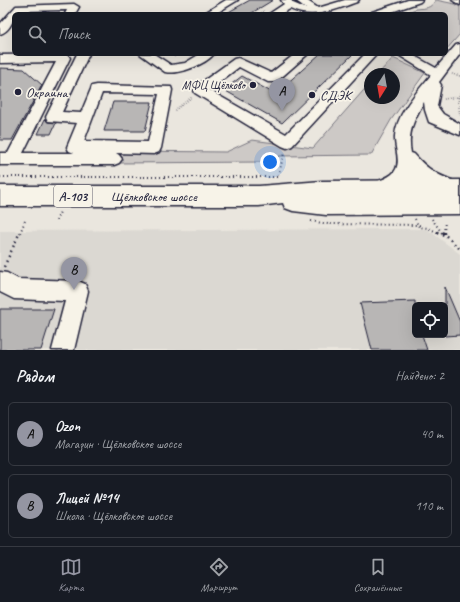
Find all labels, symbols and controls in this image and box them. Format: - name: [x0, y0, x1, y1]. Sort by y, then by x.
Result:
- search box: [12, 12, 448, 56]
- icon: search: [26, 23, 48, 45]
- text: Поиск: [58, 25, 90, 44]
- north arrow: [364, 68, 400, 104]
- place label: МФЦ Щёлково: [182, 77, 247, 93]
- pin: A: [269, 78, 295, 111]
- marker: МФЦ Щёлково: [248, 80, 258, 90]
- place label: Окраина: [26, 84, 69, 101]
- marker: Окраина: [13, 87, 23, 97]
- place label: СДЭК: [320, 87, 354, 104]
- marker: СДЭК: [307, 90, 317, 100]
- your location: [260, 152, 280, 172]
- road number: А-103: [54, 185, 92, 207]
- street label: Щёлковское шоссе: [111, 188, 198, 205]
- pin: B: [61, 257, 87, 290]
- map controls: [412, 302, 448, 338]
- button: locate: [412, 302, 448, 338]
- text: Рядом: [16, 366, 54, 387]
- text: Найдено: 2: [396, 368, 444, 384]
- text: Ozon: [55, 417, 80, 436]
- text: A: [27, 426, 33, 442]
- text: 40 m: [421, 426, 443, 442]
- text: Магазин · Щёлковское шоссе: [55, 436, 181, 452]
- text: Лицей №14: [55, 489, 118, 508]
- text: B: [27, 498, 33, 514]
- text: 110 m: [415, 498, 443, 514]
- text: Школа · Щёлковское шоссе: [55, 508, 172, 524]
- tab: Карта: [58, 556, 84, 594]
- tab: Маршрут: [201, 556, 237, 594]
- tab: Сохранённые: [354, 556, 402, 594]

